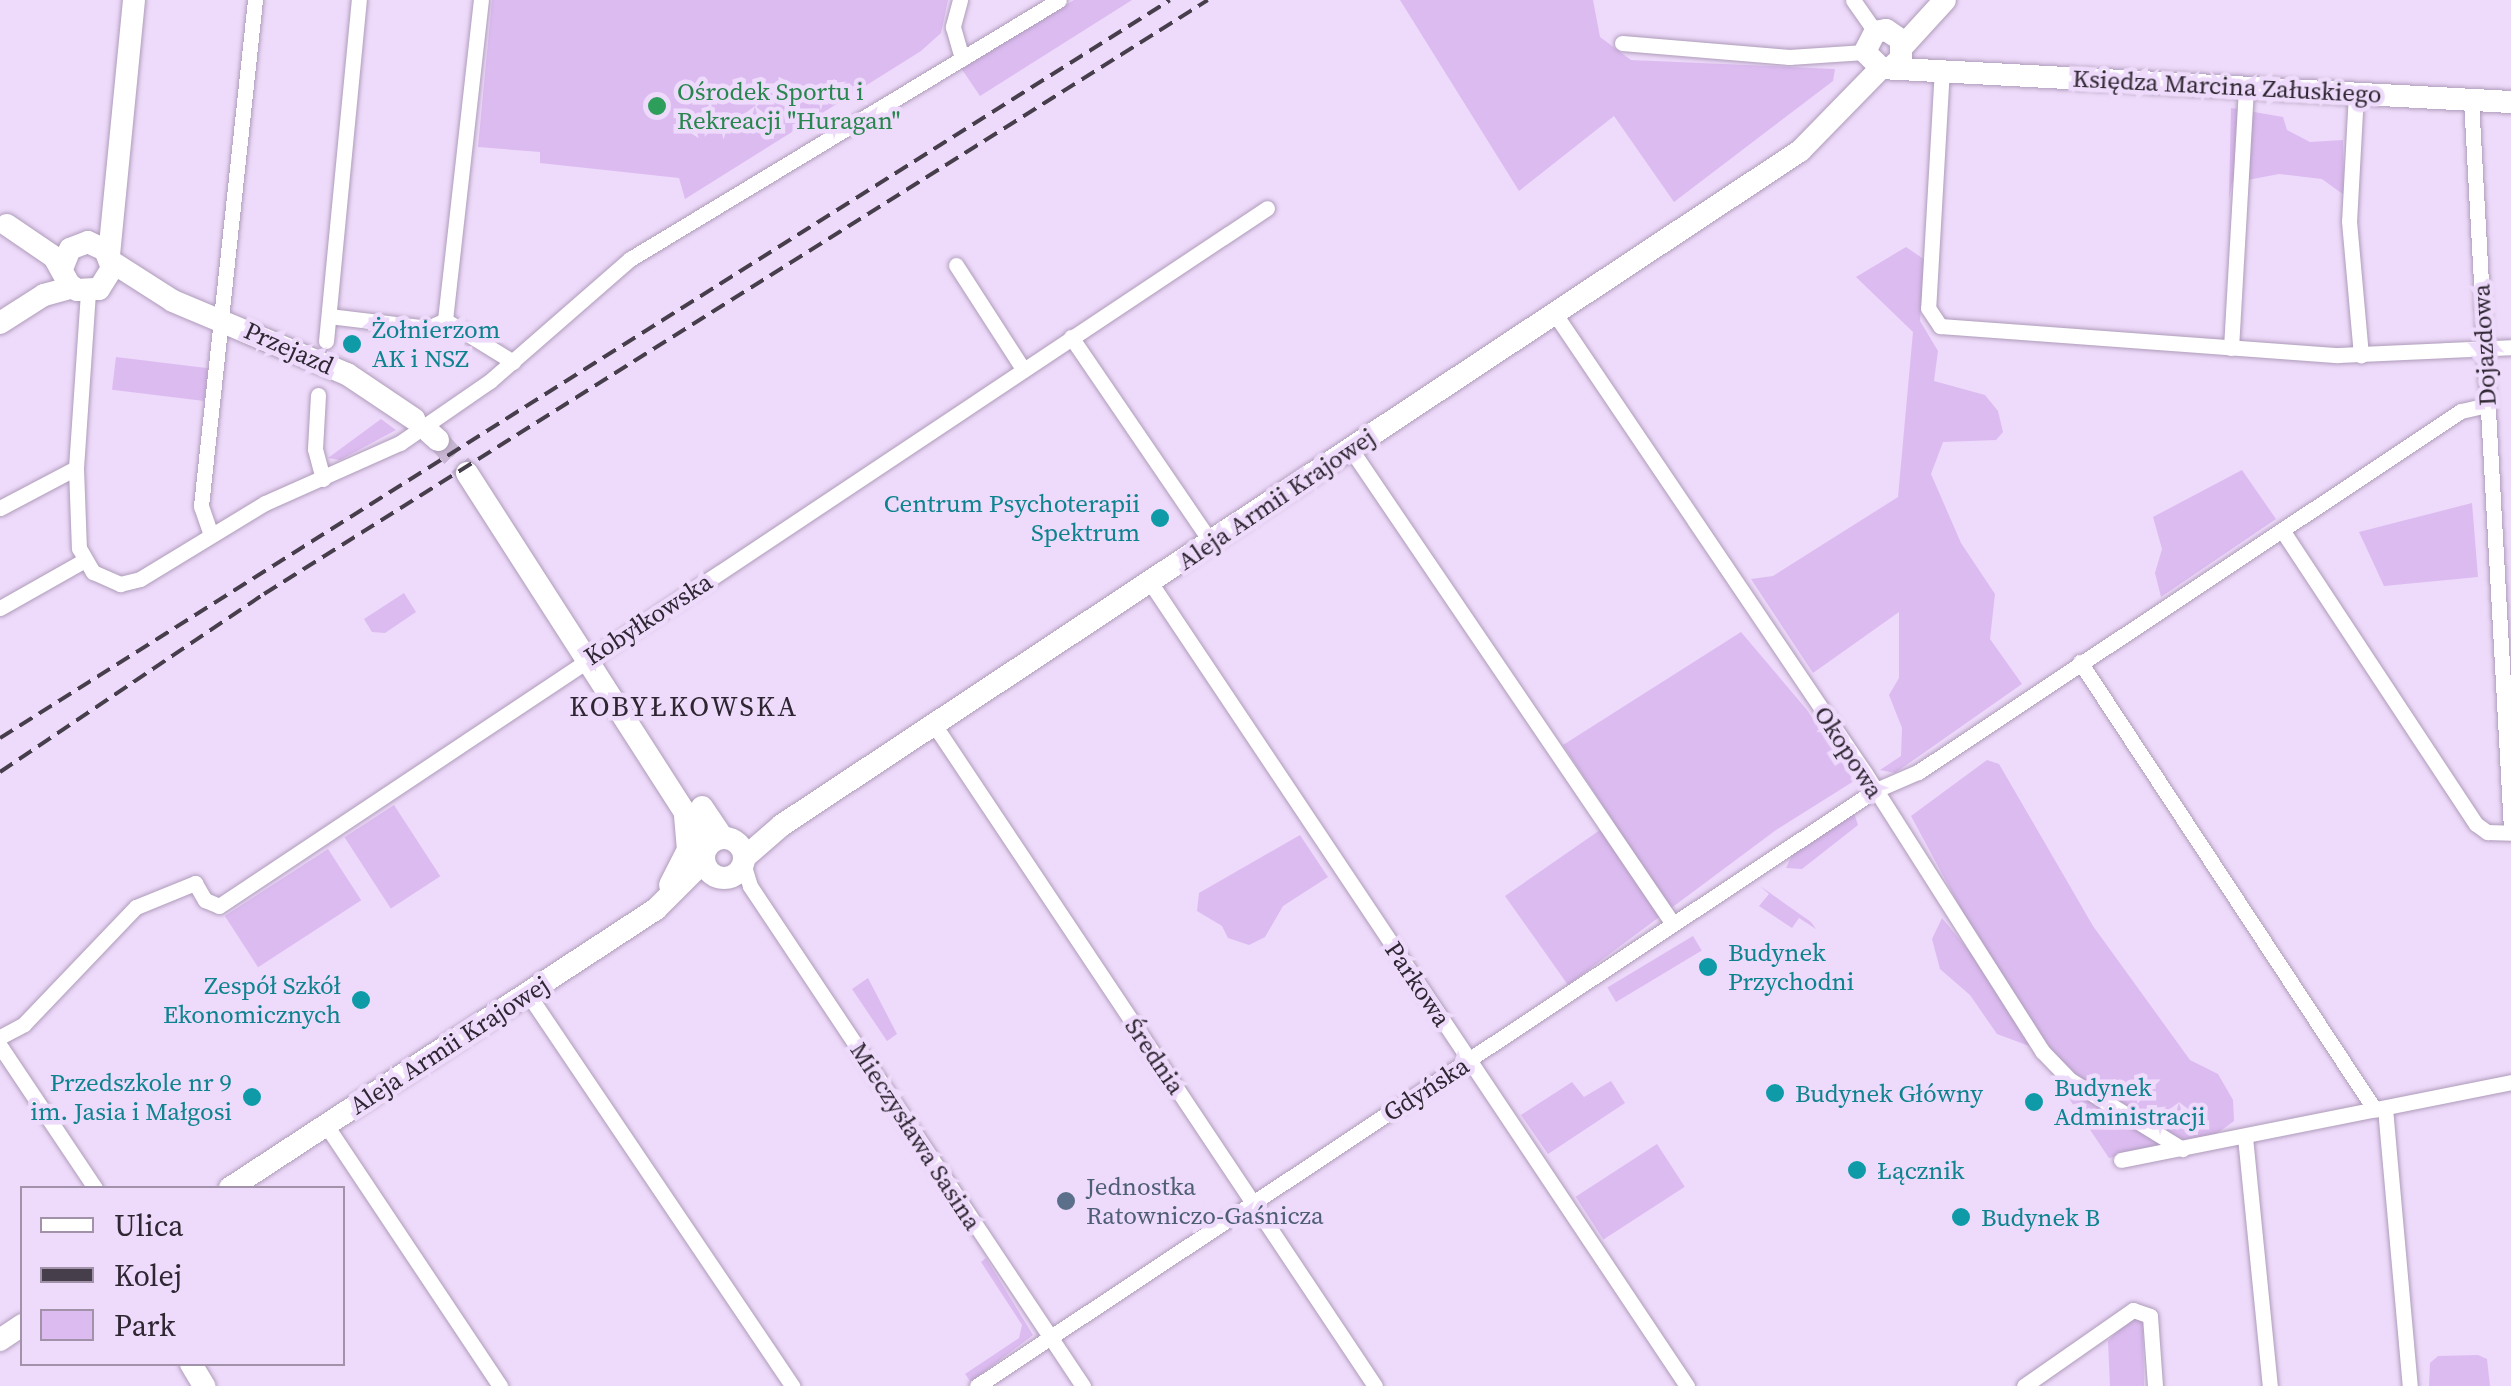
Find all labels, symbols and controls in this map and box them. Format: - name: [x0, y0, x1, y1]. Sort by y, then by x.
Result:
- street label: Księdza Marcina Załuskiego: [2072, 63, 2382, 109]
- place label: Ośrodek Sportu i Rekreacji "Huragan": [677, 77, 900, 136]
- marker: Ośrodek Sportu i Rekreacji "Huragan": [646, 95, 668, 117]
- street label: Dojazdowa: [2466, 283, 2502, 407]
- street label: Przejazd: [240, 315, 338, 381]
- place label: Żołnierzom AK i NSZ: [372, 315, 500, 374]
- marker: Żołnierzom AK i NSZ: [341, 333, 363, 355]
- street label: Aleja Armii Krajowej: [1172, 422, 1380, 576]
- place label: Centrum Psychoterapii Spektrum: [884, 489, 1140, 548]
- marker: Centrum Psychoterapii Spektrum: [1149, 507, 1171, 529]
- street label: Kobyłkowska: [578, 567, 718, 671]
- district label: KOBYŁKOWSKA: [569, 689, 799, 723]
- street label: Okopowa: [1808, 700, 1890, 804]
- street label: Parkowa: [1379, 936, 1457, 1032]
- place label: Budynek Przychodni: [1728, 938, 1854, 997]
- marker: Budynek Przychodni: [1697, 956, 1719, 978]
- street label: Aleja Armii Krajowej: [344, 969, 554, 1121]
- place label: Zespół Szkół Ekonomicznych: [163, 971, 341, 1030]
- marker: Zespół Szkół Ekonomicznych: [350, 989, 372, 1011]
- street label: Średnia: [1119, 1012, 1191, 1100]
- street label: Mieczysława Sasina: [844, 1036, 988, 1236]
- street label: Gdyńska: [1378, 1050, 1474, 1128]
- place label: Przedszkole nr 9 im. Jasia i Małgosi: [30, 1068, 232, 1127]
- place label: Budynek Administracji: [2054, 1073, 2205, 1132]
- place label: Budynek Główny: [1795, 1078, 1983, 1108]
- marker: Budynek Główny: [1764, 1082, 1786, 1104]
- marker: Przedszkole nr 9 im. Jasia i Małgosi: [241, 1086, 263, 1108]
- marker: Budynek Administracji: [2023, 1091, 2045, 1113]
- place label: Łącznik: [1877, 1155, 1964, 1185]
- marker: Łącznik: [1846, 1159, 1868, 1181]
- place label: Jednostka Ratowniczo-Gaśnicza: [1086, 1172, 1324, 1231]
- legend: [20, 1186, 345, 1366]
- marker: Jednostka Ratowniczo-Gaśnicza: [1055, 1190, 1077, 1212]
- place label: Budynek B: [1981, 1202, 2100, 1232]
- text: Ulica: [114, 1205, 184, 1246]
- marker: Budynek B: [1950, 1206, 1972, 1228]
- text: Kolej: [114, 1255, 182, 1296]
- text: Park: [114, 1305, 176, 1346]

